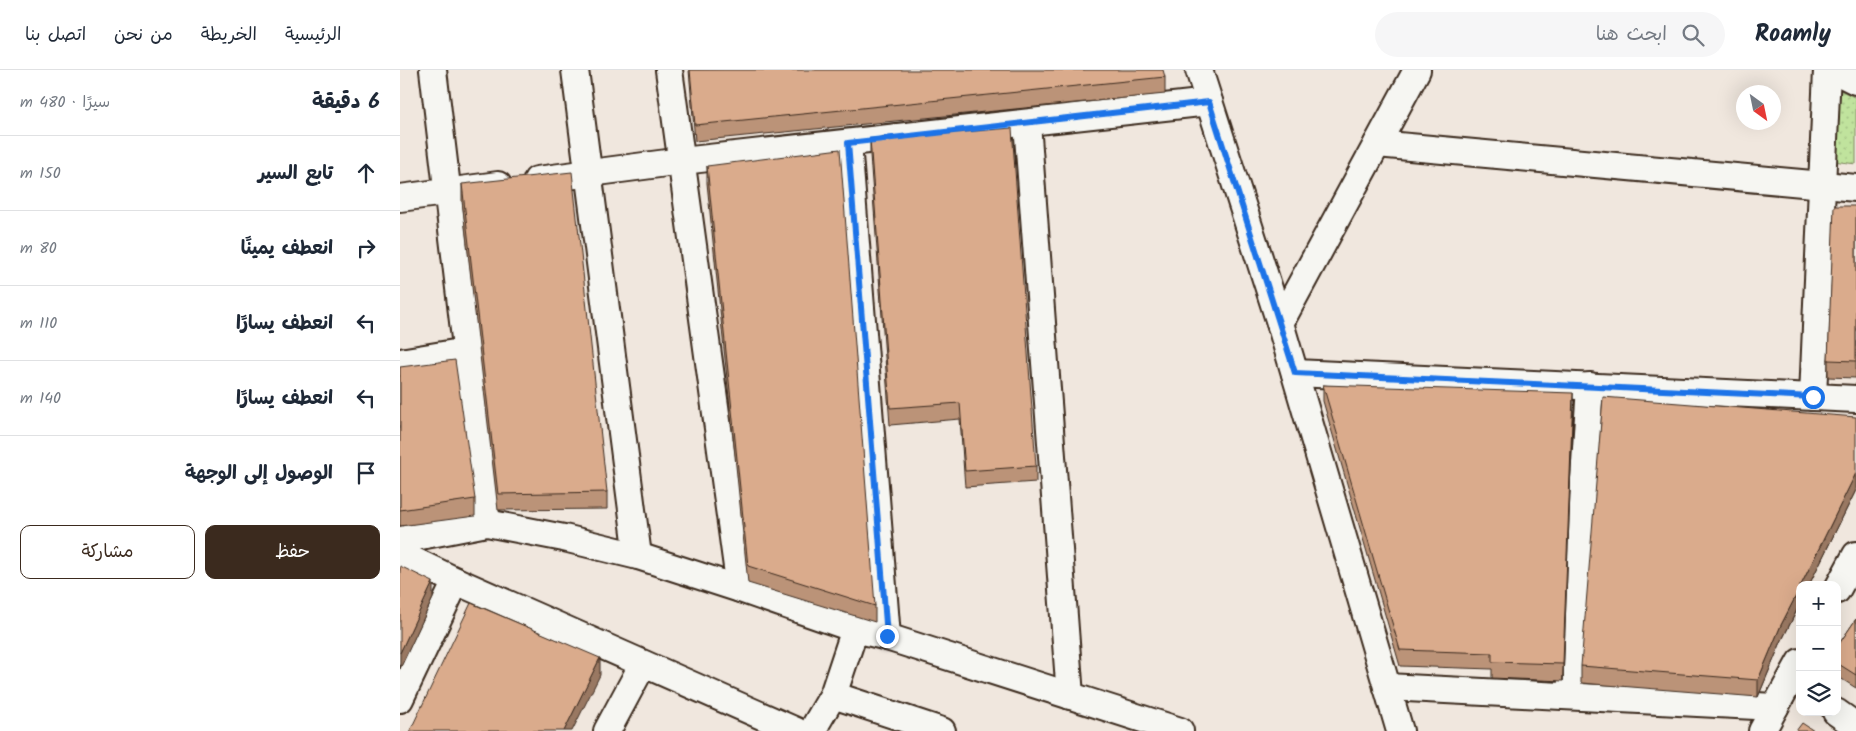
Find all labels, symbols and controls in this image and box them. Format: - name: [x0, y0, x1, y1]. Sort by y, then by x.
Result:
- search box: [1375, 12, 1725, 57]
- text: Roamly: [1755, 15, 1831, 54]
- text: ابحث هنا: [1596, 20, 1667, 50]
- text: اتصل بنا: [25, 21, 86, 50]
- text: من نحن: [114, 21, 173, 50]
- text: الخريطة: [201, 21, 257, 50]
- text: الرئيسية: [285, 21, 341, 50]
- icon: search: [1679, 21, 1707, 49]
- north arrow: [1736, 85, 1781, 130]
- text: 6 دقيقة: [312, 86, 380, 119]
- text: سيرًا · 480 m: [20, 90, 110, 115]
- text: تابع السير: [258, 159, 333, 189]
- icon: ahead: [352, 159, 380, 187]
- text: 150 m: [20, 161, 61, 186]
- text: انعطف يمينًا: [241, 234, 333, 264]
- icon: right: [352, 234, 380, 262]
- text: 80 m: [20, 236, 57, 261]
- text: انعطف يسارًا: [236, 309, 333, 339]
- icon: left: [352, 309, 380, 337]
- text: 110 m: [20, 311, 57, 336]
- text: انعطف يسارًا: [236, 384, 333, 414]
- icon: left: [352, 384, 380, 412]
- text: 140 m: [20, 386, 61, 411]
- route start: [1802, 386, 1825, 409]
- text: الوصول إلى الوجهة: [185, 459, 333, 489]
- icon: arrive: [352, 459, 380, 487]
- button: مشاركة: [20, 525, 195, 579]
- button: حفظ: [205, 525, 380, 579]
- map controls: [1796, 581, 1841, 716]
- button: +: [1796, 581, 1841, 626]
- route end: [876, 625, 899, 648]
- button: −: [1796, 626, 1841, 671]
- button: layers: [1796, 671, 1841, 716]

